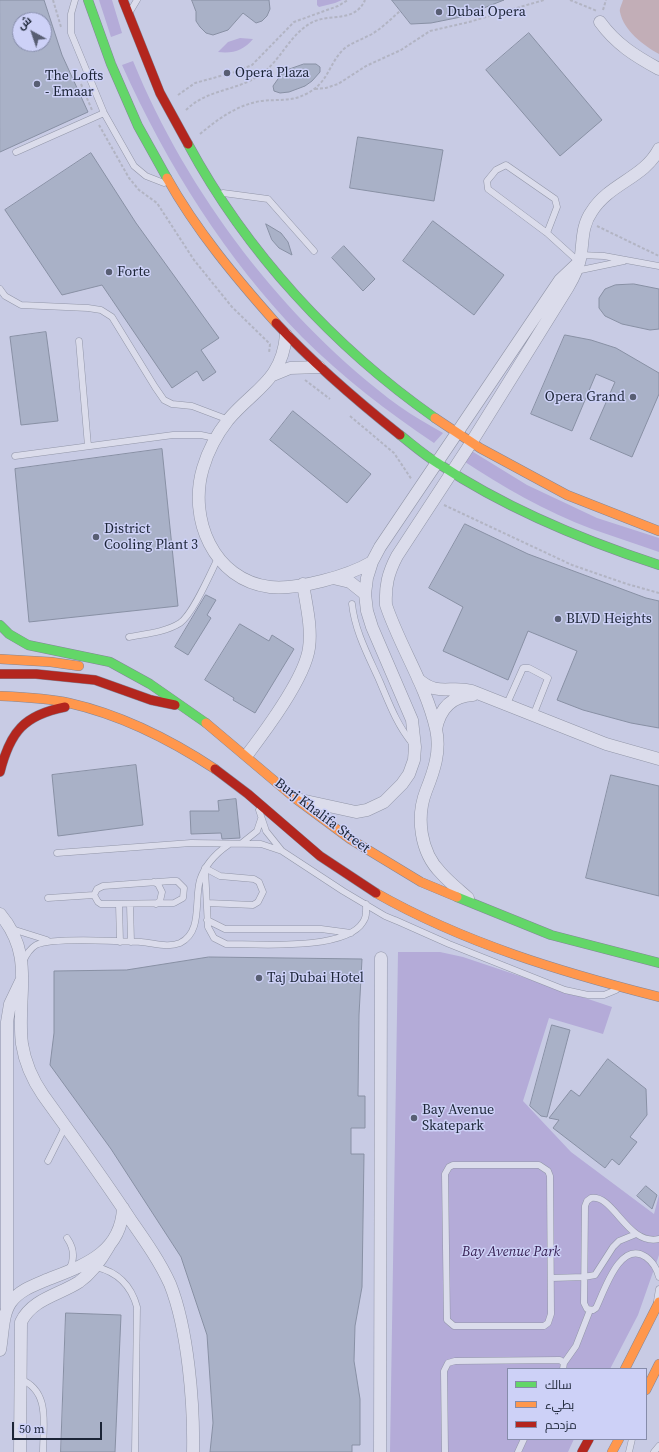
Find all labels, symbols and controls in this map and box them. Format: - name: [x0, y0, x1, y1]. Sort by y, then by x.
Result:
- place label: Dubai Opera: [447, 4, 526, 20]
- marker: Dubai Opera: [434, 7, 444, 17]
- north arrow: [12, 12, 52, 52]
- text: ش: [14, 13, 35, 33]
- place label: Opera Plaza: [235, 65, 309, 81]
- place label: The Lofts - Emaar: [45, 68, 103, 100]
- marker: Opera Plaza: [222, 68, 232, 78]
- marker: The Lofts - Emaar: [32, 79, 42, 89]
- place label: Forte: [117, 264, 150, 280]
- marker: Forte: [104, 267, 114, 277]
- place label: Opera Grand: [545, 389, 625, 405]
- marker: Opera Grand: [628, 392, 638, 402]
- place label: District Cooling Plant 3: [104, 521, 198, 554]
- marker: District Cooling Plant 3: [91, 532, 101, 542]
- place label: BLVD Heights: [566, 611, 652, 627]
- marker: BLVD Heights: [553, 614, 563, 624]
- street label: Burj Khalifa Street: [271, 775, 373, 857]
- place label: Taj Dubai Hotel: [267, 970, 364, 986]
- marker: Taj Dubai Hotel: [254, 973, 264, 983]
- place label: Bay Avenue Skatepark: [422, 1102, 494, 1134]
- marker: Bay Avenue Skatepark: [409, 1113, 419, 1123]
- park label: Bay Avenue Park: [462, 1244, 560, 1260]
- legend: [507, 1368, 647, 1440]
- text: سالك: [545, 1377, 572, 1393]
- text: بطيء: [545, 1397, 574, 1413]
- scale bar: [14, 1414, 104, 1440]
- text: مزدحم: [545, 1417, 577, 1433]
- text: 50 m: [19, 1421, 45, 1437]

